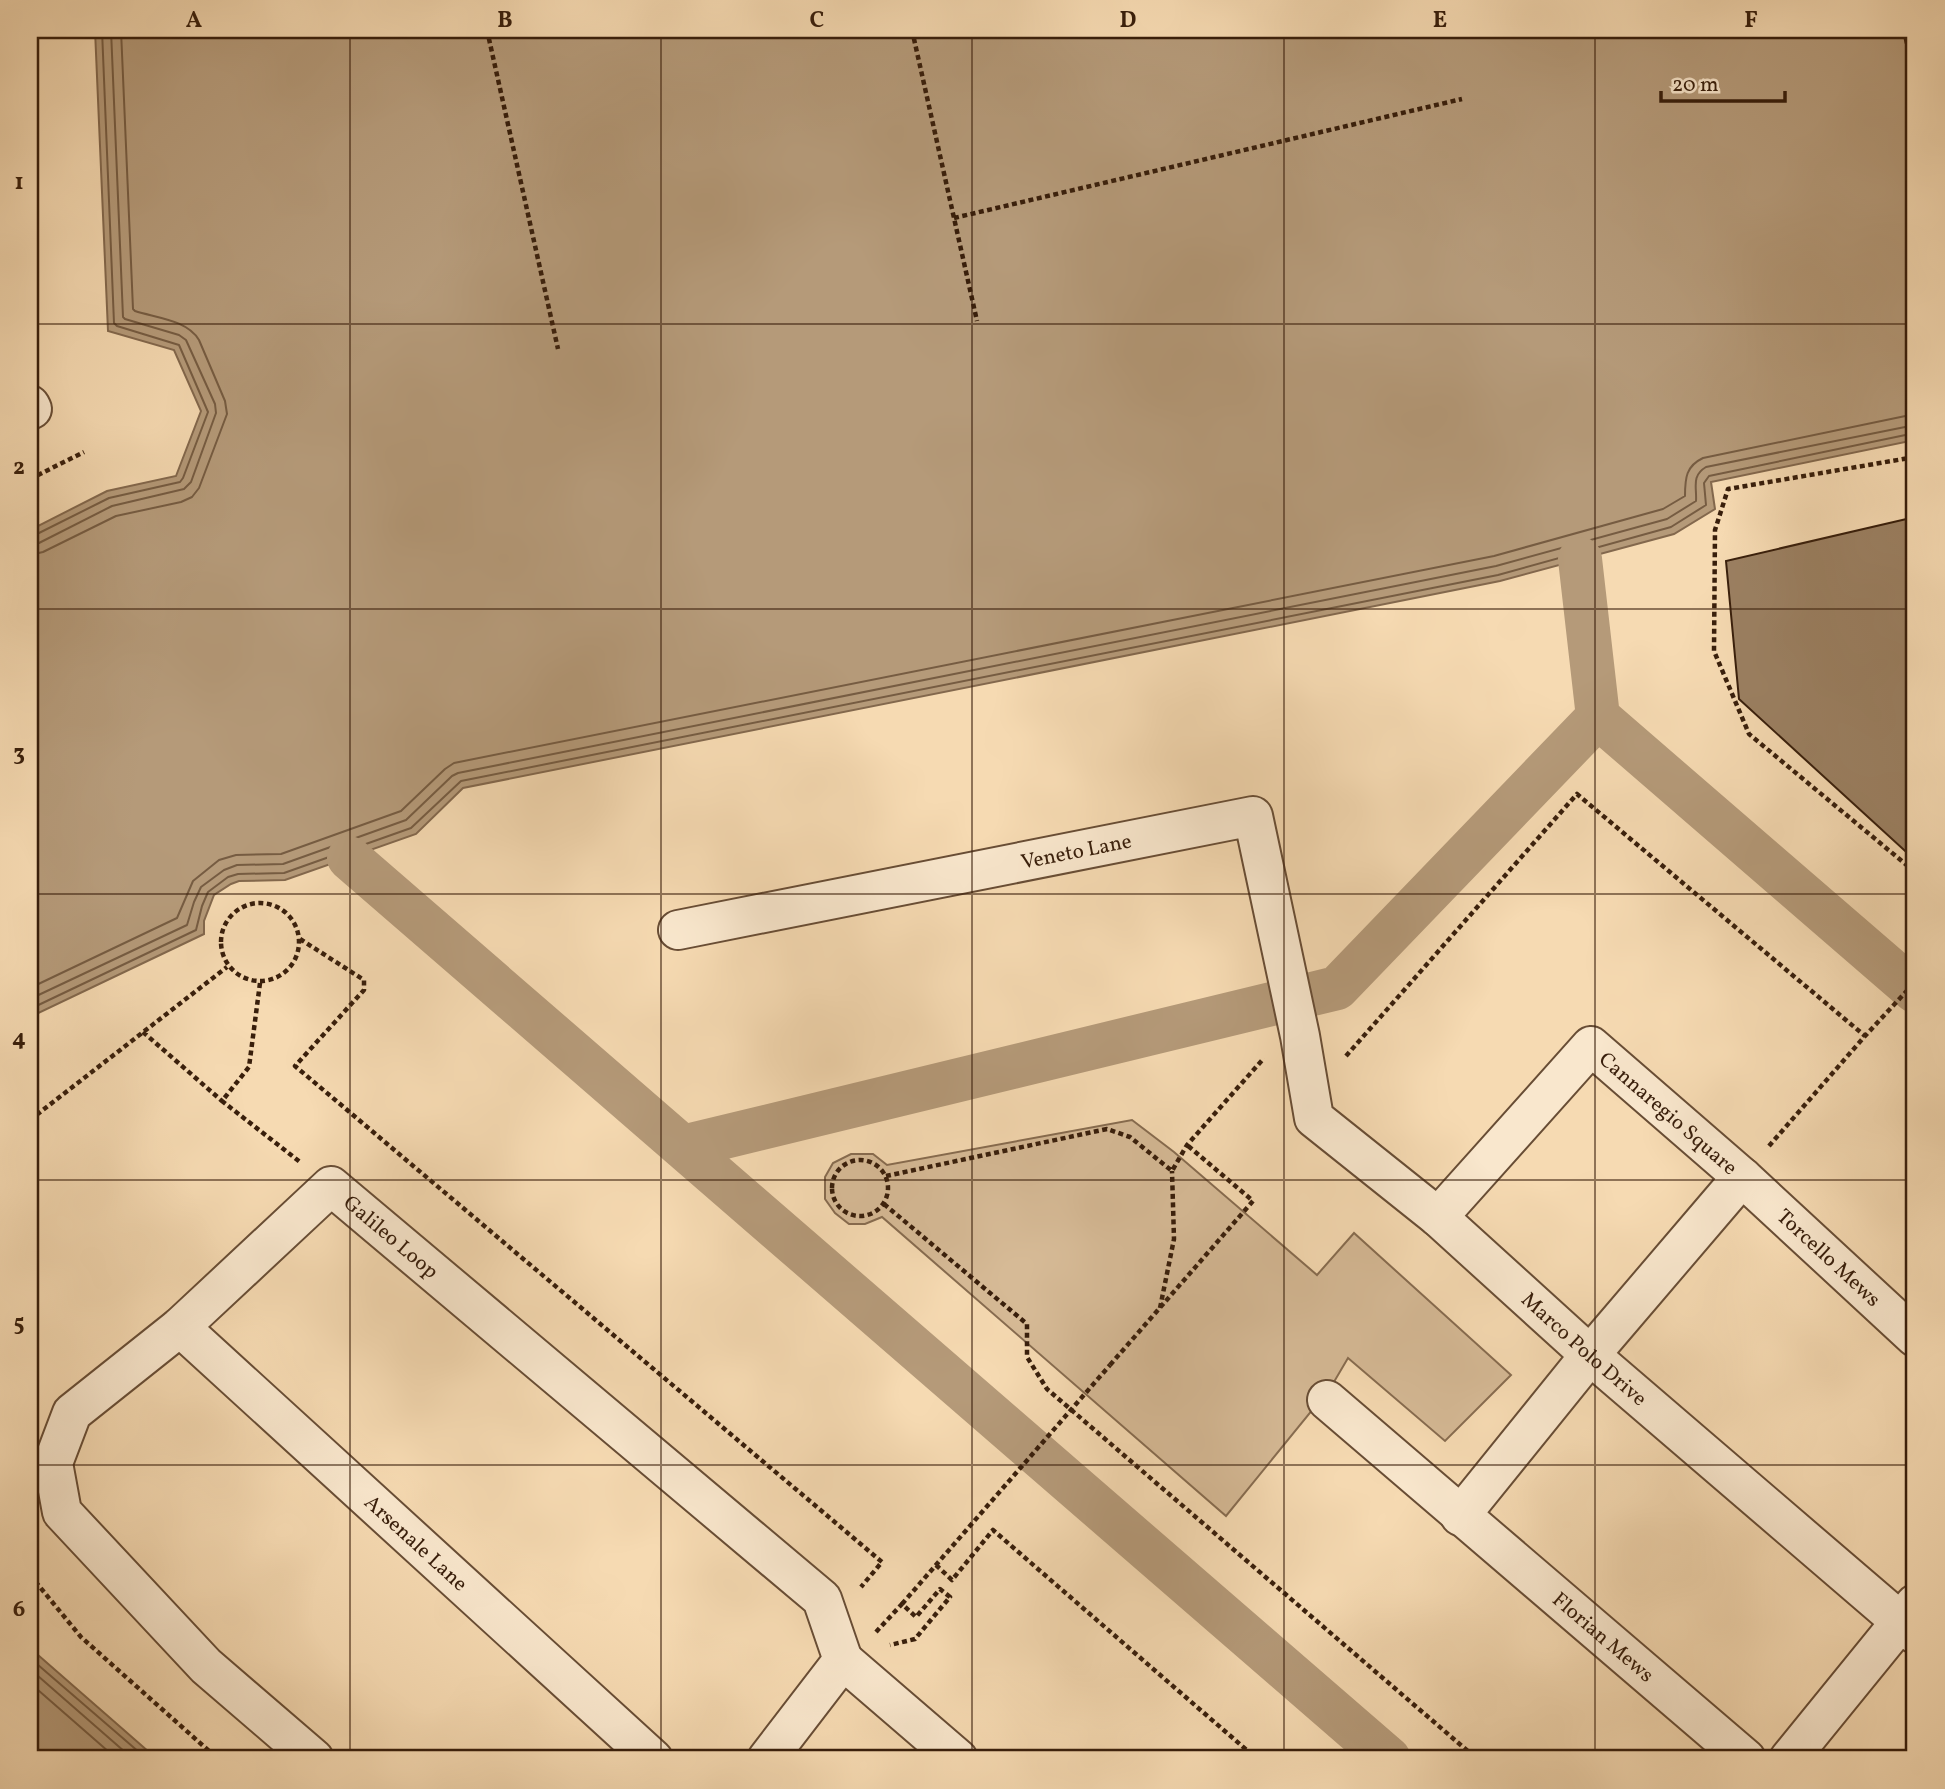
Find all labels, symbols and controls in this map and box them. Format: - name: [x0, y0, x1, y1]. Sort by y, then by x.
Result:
- text: A: [186, 5, 202, 37]
- text: B: [497, 5, 513, 37]
- text: C: [810, 5, 824, 37]
- text: D: [1120, 5, 1137, 37]
- text: E: [1433, 5, 1447, 37]
- text: F: [1744, 5, 1758, 37]
- scale bar: [1661, 60, 1786, 104]
- text: 20 m: [1672, 71, 1718, 100]
- text: 1: [14, 167, 24, 199]
- text: 2: [13, 452, 25, 484]
- text: 3: [13, 738, 25, 770]
- street label: Veneto Lane: [1019, 827, 1134, 878]
- text: 4: [12, 1023, 26, 1055]
- street label: Cannaregio Square: [1592, 1046, 1743, 1183]
- street label: Galileo Loop: [336, 1189, 444, 1286]
- street label: Torcello Mews: [1770, 1203, 1886, 1314]
- street label: Marco Polo Drive: [1514, 1286, 1653, 1414]
- text: 5: [13, 1308, 25, 1340]
- street label: Arsenale Lane: [357, 1489, 473, 1599]
- street label: Florian Mews: [1545, 1586, 1660, 1690]
- text: 6: [13, 1594, 25, 1626]

